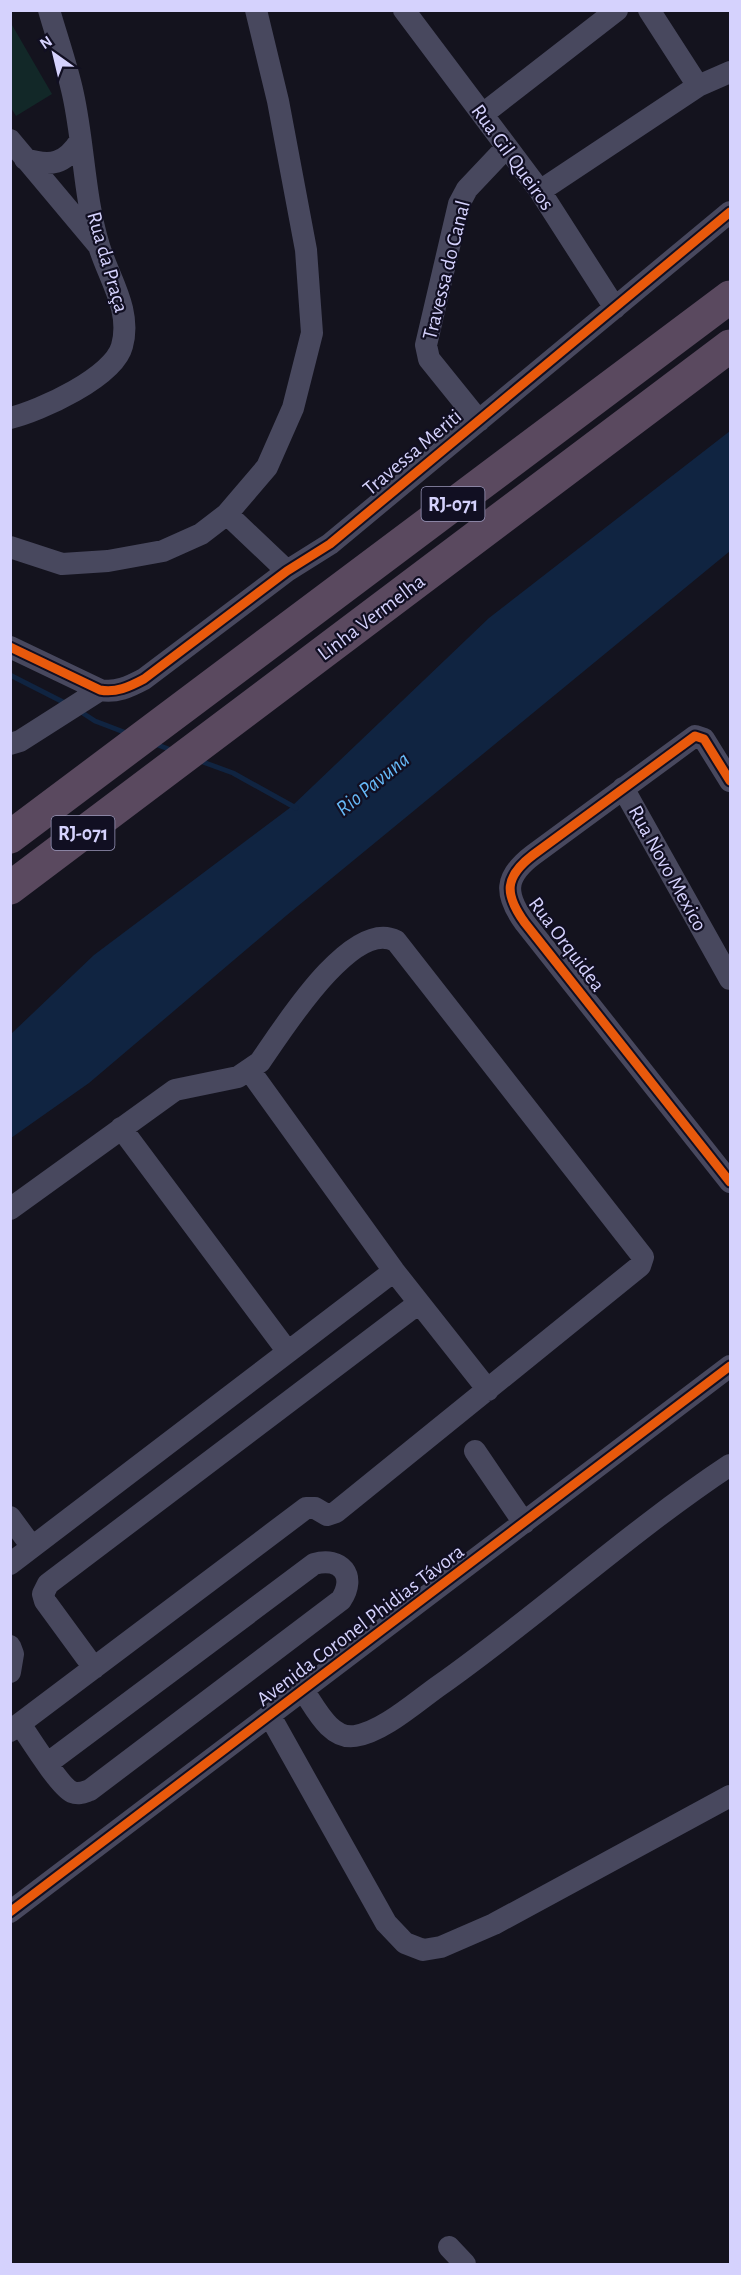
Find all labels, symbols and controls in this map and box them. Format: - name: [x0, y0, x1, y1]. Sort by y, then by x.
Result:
- north arrow: [24, 24, 84, 84]
- text: N: [37, 33, 55, 52]
- street label: Rua Gil Queiros: [467, 100, 558, 214]
- street label: Travessa do Canal: [419, 198, 474, 342]
- street label: Rua da Praça: [83, 209, 132, 315]
- street label: Travessa Meriti: [359, 405, 466, 499]
- road number: RJ-071: [422, 487, 484, 521]
- street label: Linha Vermelha: [314, 570, 429, 664]
- water label: Rio Pavuna: [332, 748, 413, 820]
- street label: Rua Novo Mexico: [624, 802, 711, 935]
- road number: RJ-071: [52, 816, 115, 850]
- street label: Rua Orquidea: [525, 893, 609, 996]
- street label: Avenida Coronel Phidias Távora: [253, 1540, 468, 1710]

